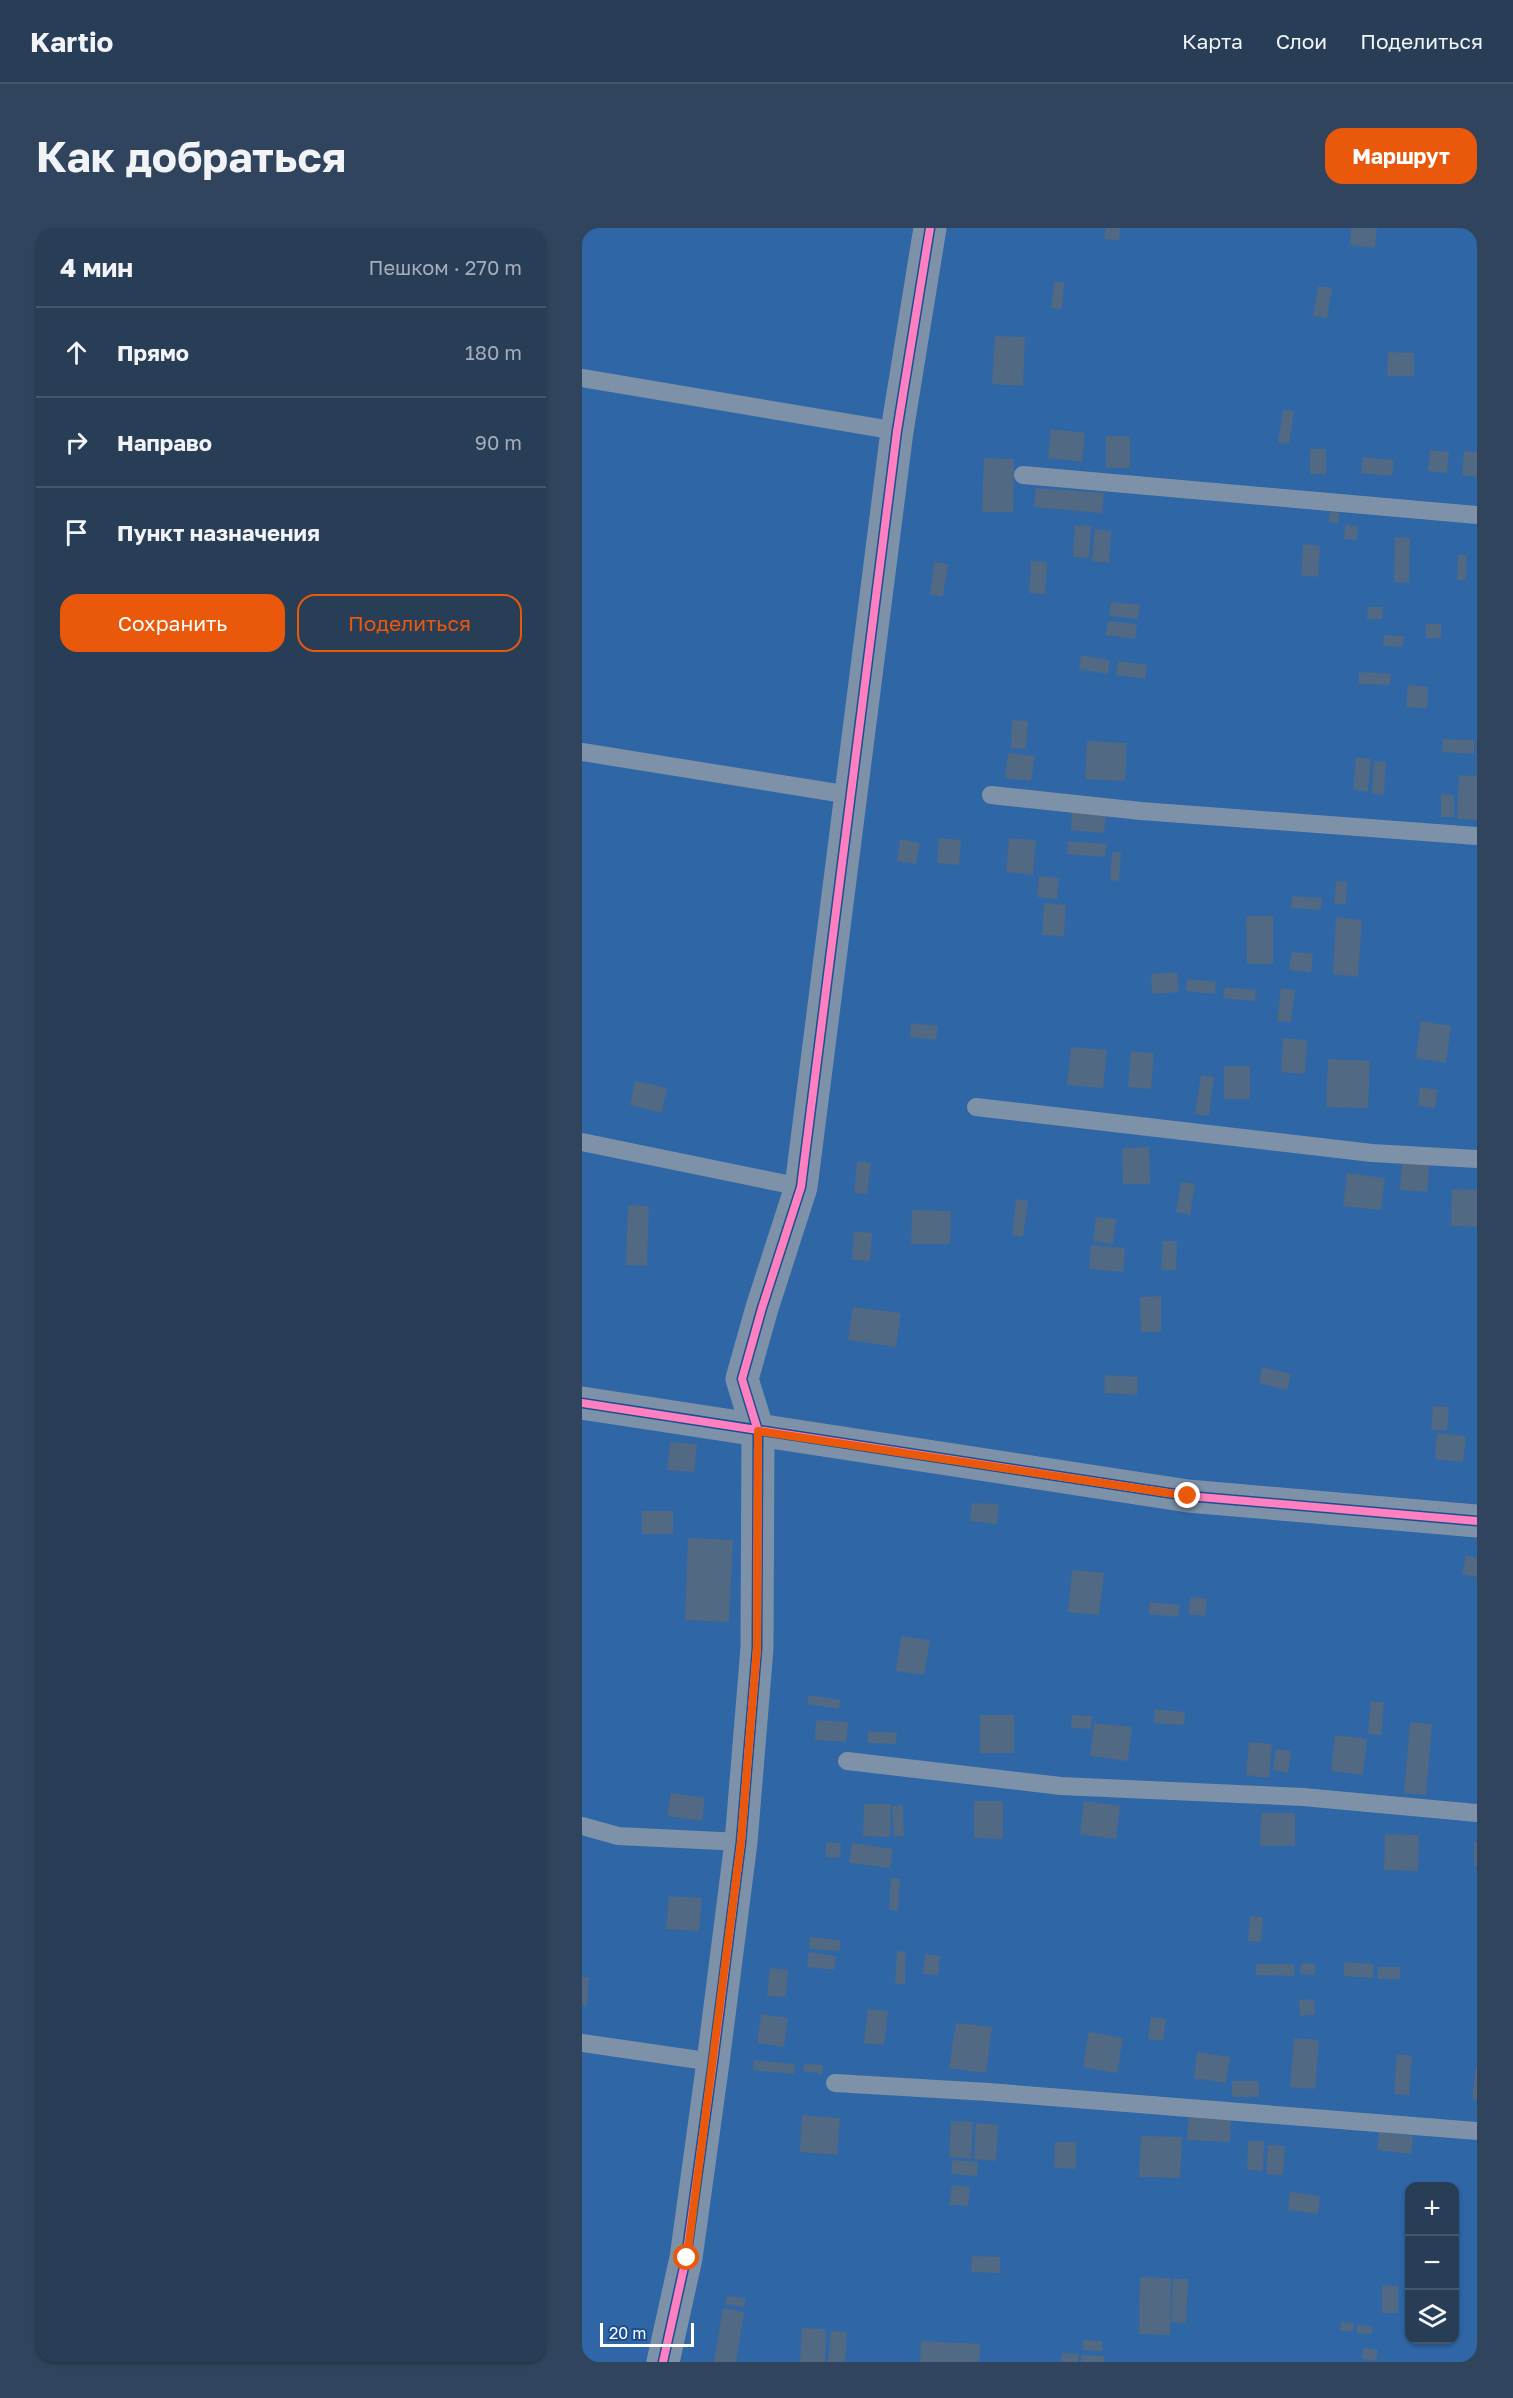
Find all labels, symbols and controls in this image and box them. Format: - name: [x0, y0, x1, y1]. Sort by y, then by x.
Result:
- text: Kartio: [30, 25, 113, 58]
- text: Карта: [1182, 28, 1243, 54]
- text: Слои: [1276, 28, 1327, 54]
- text: Поделиться: [1360, 28, 1483, 54]
- button: Маршрут: [1325, 128, 1477, 184]
- text: Как добраться: [36, 131, 346, 181]
- text: 4 мин: [60, 252, 133, 283]
- text: Пешком · 270 m: [368, 255, 522, 279]
- icon: ahead: [60, 336, 93, 369]
- text: Прямо: [117, 339, 189, 366]
- text: 180 m: [465, 340, 522, 364]
- icon: right: [60, 426, 93, 459]
- text: Направо: [117, 429, 212, 456]
- text: 90 m: [475, 430, 522, 454]
- icon: arrive: [60, 516, 93, 549]
- text: Пункт назначения: [117, 519, 320, 546]
- button: Сохранить: [60, 594, 285, 652]
- button: Поделиться: [297, 594, 522, 652]
- route end: [1174, 1482, 1200, 1508]
- map controls: [1405, 2182, 1459, 2344]
- button: +: [1405, 2182, 1459, 2236]
- button: −: [1405, 2236, 1459, 2290]
- route start: [673, 2244, 699, 2270]
- button: layers: [1405, 2290, 1459, 2344]
- scale bar: [600, 2320, 694, 2348]
- text: 20 m: [609, 2323, 646, 2343]

